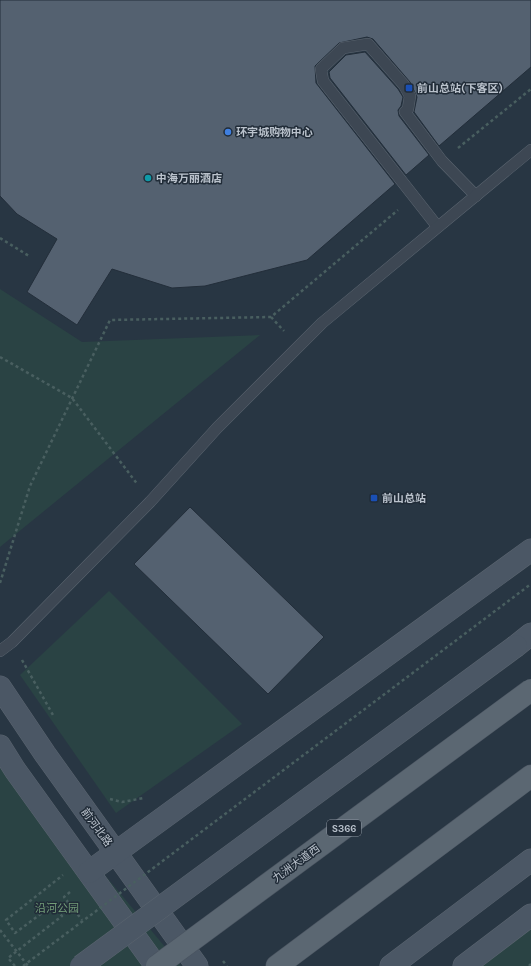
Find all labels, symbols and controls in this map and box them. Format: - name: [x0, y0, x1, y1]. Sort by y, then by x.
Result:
- place label: 前山总站(下客区): [417, 82, 503, 95]
- marker: 前山总站(下客区): [404, 83, 414, 93]
- place label: 环宇城购物中心: [236, 126, 313, 139]
- marker: 环宇城购物中心: [223, 127, 233, 137]
- place label: 中海万丽酒店: [156, 172, 222, 185]
- marker: 中海万丽酒店: [143, 173, 153, 183]
- place label: 前山总站: [382, 492, 426, 505]
- marker: 前山总站: [369, 493, 379, 503]
- street label: 前河北路: [78, 806, 115, 849]
- road number: S366: [327, 820, 361, 836]
- street label: 九洲大道西: [270, 842, 322, 885]
- park label: 沿河公园: [35, 902, 79, 915]

